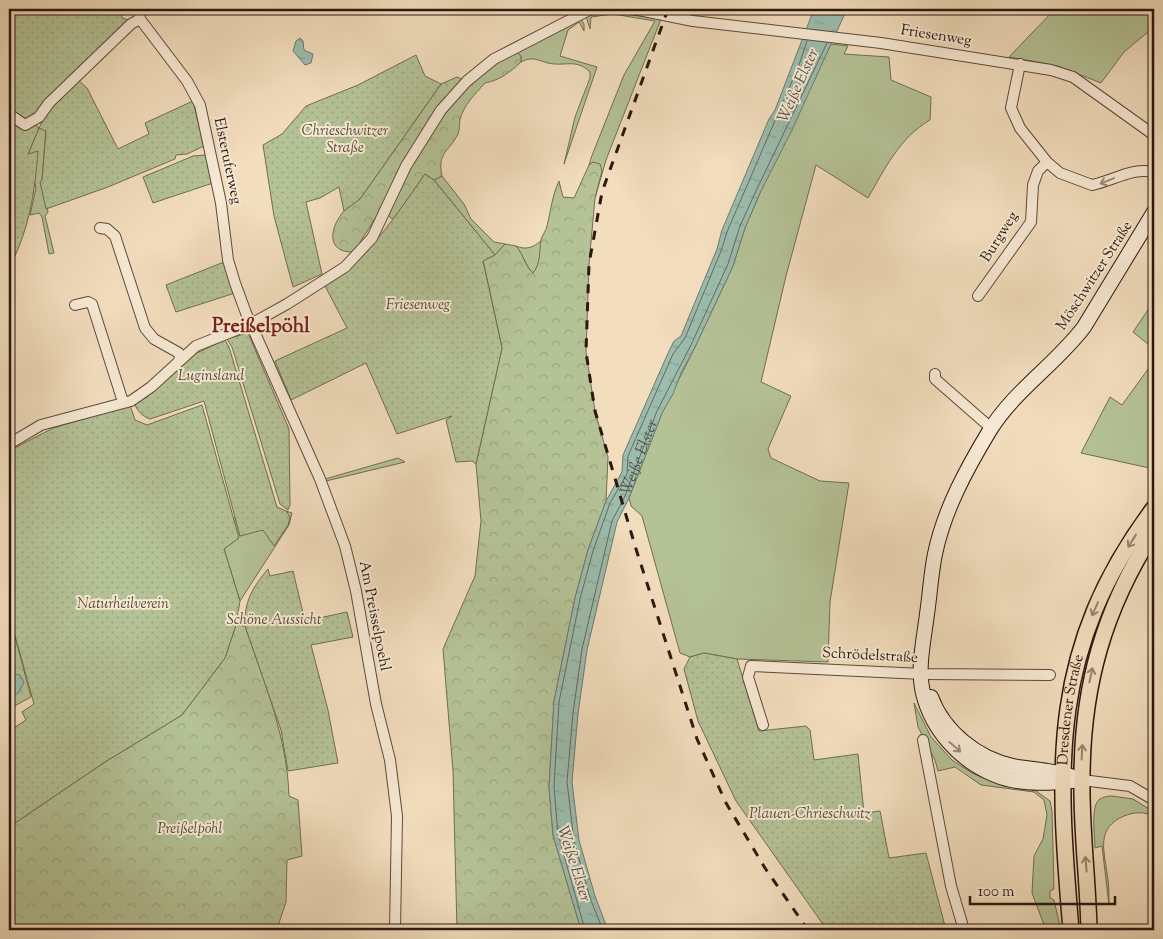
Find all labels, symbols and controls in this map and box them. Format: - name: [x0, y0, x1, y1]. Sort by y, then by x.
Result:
- street label: Friesenweg: [899, 20, 973, 52]
- water label: Weiße Elster: [772, 45, 826, 127]
- street label: Elsteruferweg: [208, 116, 246, 206]
- park label: Chrieschwitzer Straße: [302, 121, 389, 159]
- one-way arrow: [1100, 176, 1115, 186]
- street label: Burgweg: [976, 208, 1024, 266]
- street label: Möschwitzer Straße: [1052, 217, 1138, 335]
- park label: Friesenweg: [386, 295, 451, 316]
- district label: Preißelpöhl: [212, 313, 310, 342]
- park label: Luginsland: [178, 366, 245, 387]
- water label: Weiße Elster: [615, 416, 664, 498]
- one-way arrow: [1126, 533, 1136, 547]
- street label: Am Preisselpoehl: [353, 559, 395, 673]
- park label: Naturheilverein: [77, 594, 169, 615]
- one-way arrow: [1090, 601, 1100, 616]
- park label: Schöne Aussicht: [227, 610, 322, 631]
- street label: Schrödelstraße: [822, 643, 918, 669]
- street label: Dresdener Straße: [1053, 652, 1089, 766]
- one-way arrow: [1087, 668, 1096, 684]
- one-way arrow: [948, 742, 961, 753]
- one-way arrow: [1078, 744, 1087, 760]
- park label: Plauen-Chrieschwitz: [749, 804, 871, 825]
- park label: Preißelpöhl: [158, 819, 222, 840]
- water label: Weiße Elster: [550, 823, 596, 905]
- one-way arrow: [1082, 856, 1091, 872]
- scale bar: [970, 874, 1116, 906]
- text: 100 m: [978, 882, 1015, 903]

